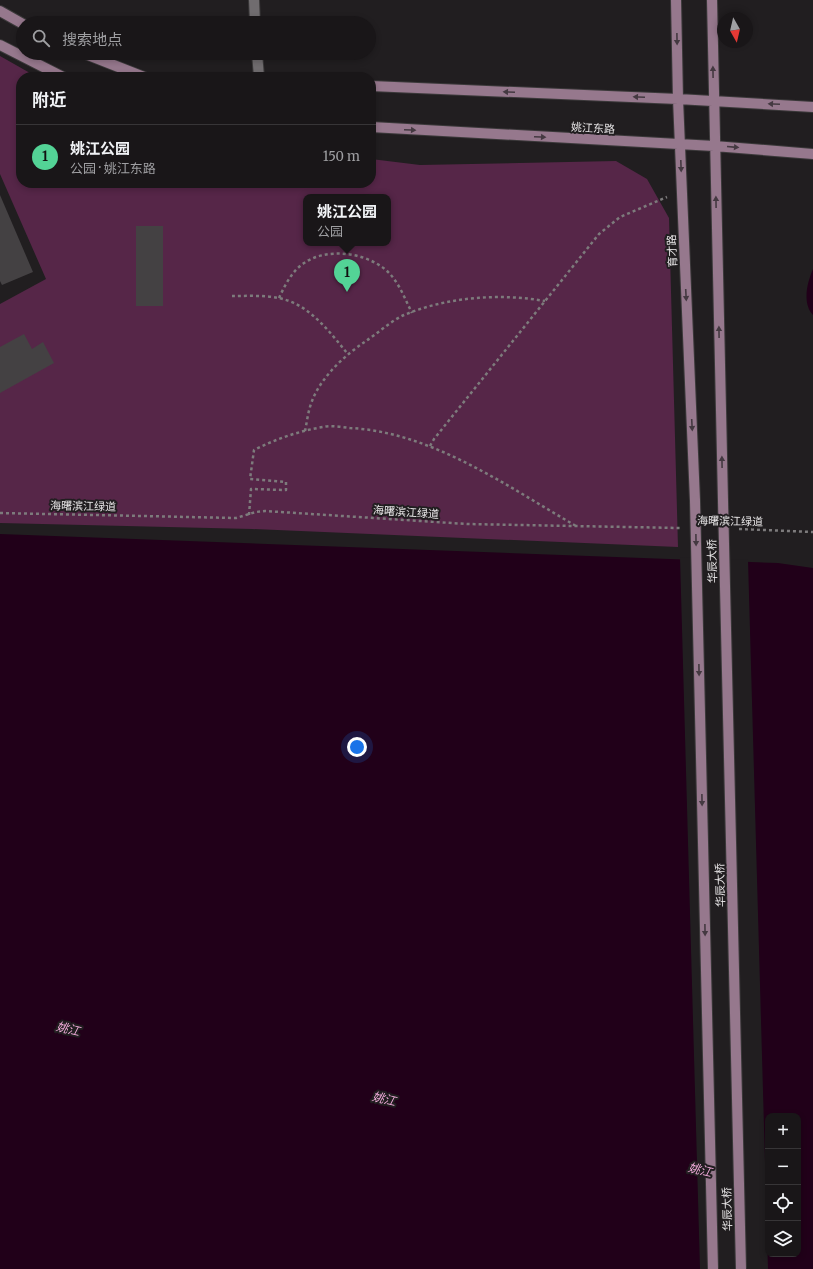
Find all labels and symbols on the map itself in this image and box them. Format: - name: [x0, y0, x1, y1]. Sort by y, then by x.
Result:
- north arrow: [717, 12, 753, 48]
- one-way arrow: [674, 33, 680, 46]
- one-way arrow: [710, 65, 716, 78]
- one-way arrow: [503, 88, 515, 95]
- one-way arrow: [632, 94, 645, 100]
- one-way arrow: [768, 101, 780, 108]
- street label: 姚江东路: [571, 120, 615, 136]
- one-way arrow: [404, 126, 416, 133]
- one-way arrow: [534, 134, 547, 140]
- one-way arrow: [727, 144, 739, 151]
- one-way arrow: [677, 160, 684, 172]
- one-way arrow: [713, 195, 719, 208]
- street label: 育才路: [664, 234, 680, 268]
- pin: 1: [334, 259, 360, 292]
- one-way arrow: [683, 289, 690, 301]
- one-way arrow: [716, 325, 722, 338]
- one-way arrow: [689, 419, 695, 432]
- one-way arrow: [719, 455, 725, 468]
- street label: 海曙滨江绿道: [50, 498, 116, 514]
- street label: 海曙滨江绿道: [373, 503, 439, 521]
- street label: 海曙滨江绿道: [697, 513, 763, 529]
- one-way arrow: [693, 534, 699, 547]
- street label: 华辰大桥: [705, 539, 719, 583]
- one-way arrow: [696, 664, 702, 677]
- your location: [347, 737, 367, 757]
- one-way arrow: [699, 794, 705, 807]
- street label: 华辰大桥: [713, 863, 727, 907]
- one-way arrow: [702, 924, 708, 937]
- water label: 姚江: [55, 1019, 83, 1039]
- water label: 姚江: [371, 1089, 399, 1109]
- water label: 姚江: [687, 1160, 715, 1180]
- street label: 华辰大桥: [720, 1187, 734, 1231]

